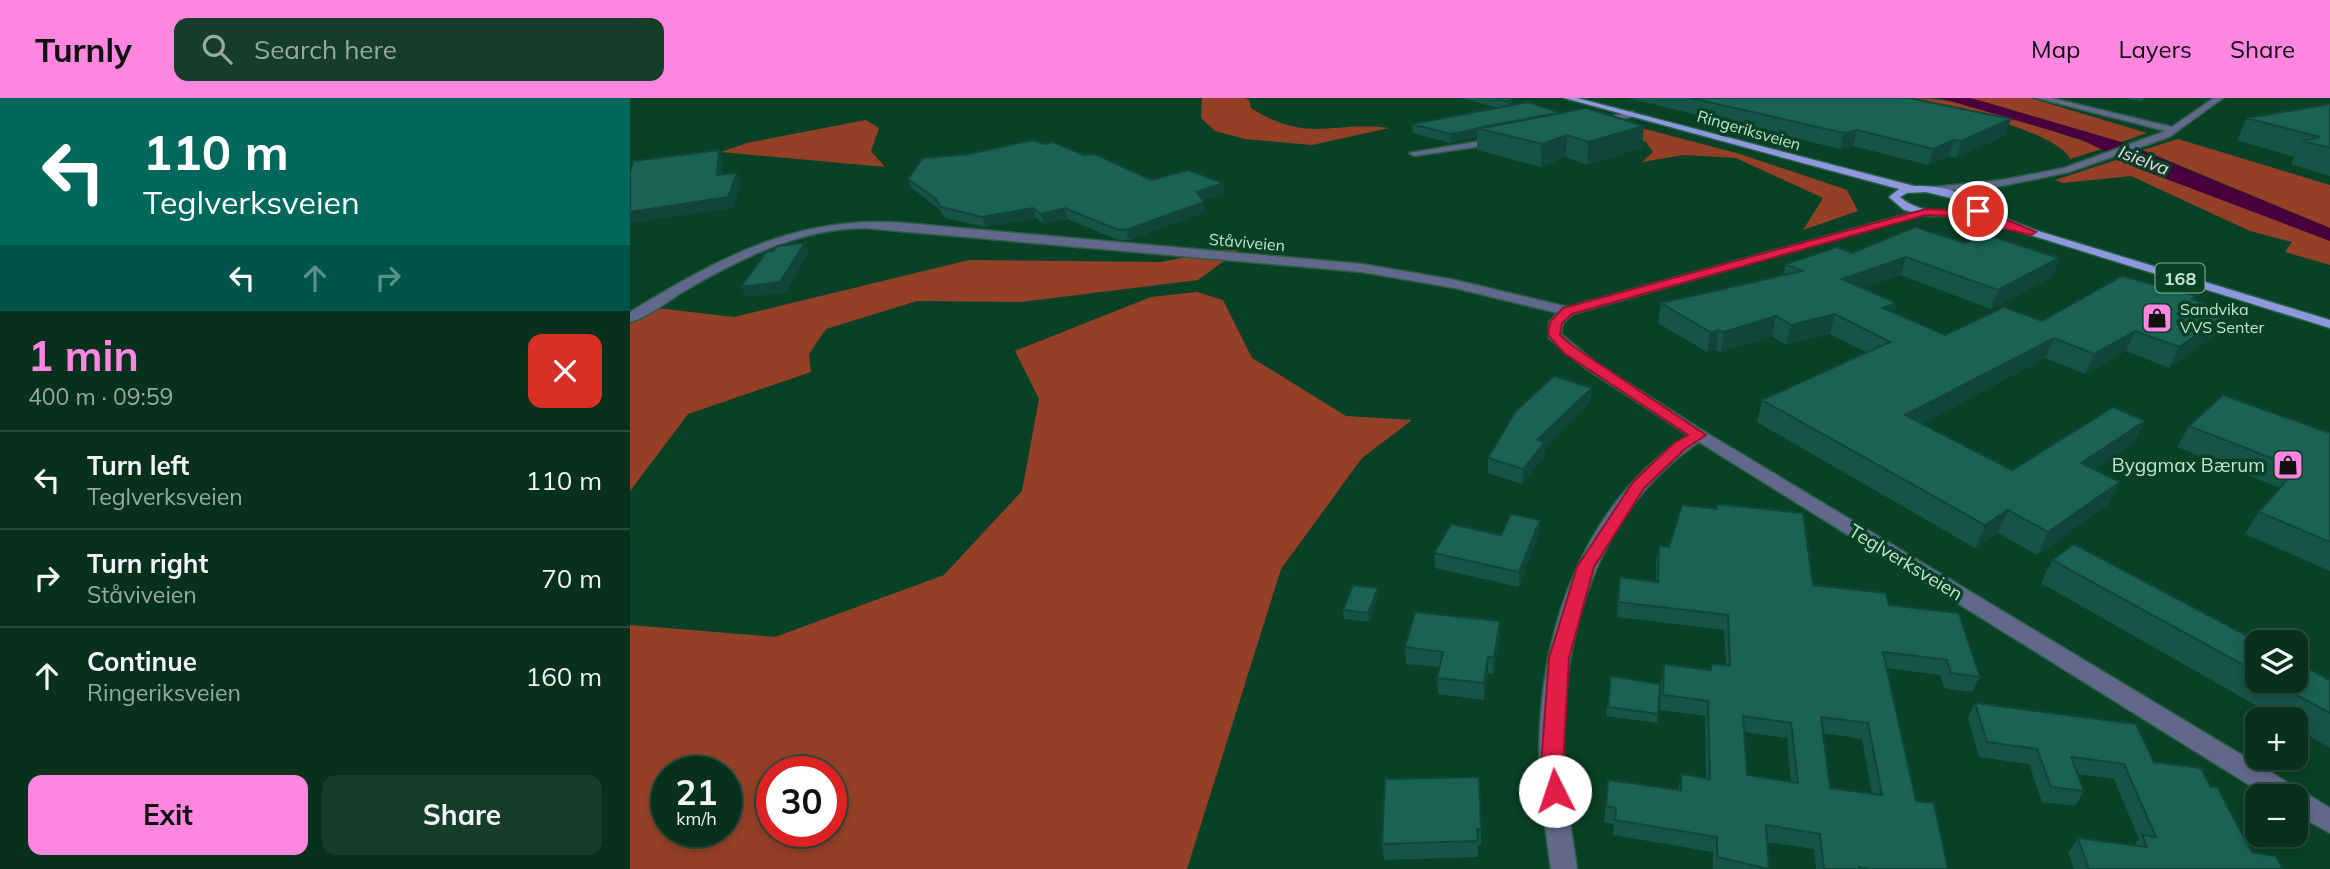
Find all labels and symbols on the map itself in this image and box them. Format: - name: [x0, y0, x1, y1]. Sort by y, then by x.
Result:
- street label: Ringeriksveien: [1695, 106, 1803, 154]
- water label: Isielva: [2116, 140, 2173, 180]
- pin: [1948, 181, 2008, 241]
- street label: Ståviveien: [1208, 229, 1286, 255]
- road number: 168: [2156, 264, 2204, 293]
- place label: Sandvika VVS Senter: [2180, 299, 2265, 337]
- shop icon: Sandvika VVS Senter: [2140, 301, 2174, 335]
- shop icon: Byggmax Bærum: [2271, 448, 2305, 482]
- place label: Byggmax Bærum: [2112, 453, 2265, 477]
- street label: Teglverksveien: [1845, 519, 1967, 605]
- position arrow: [1518, 754, 1592, 828]
- speed limit sign: 30: [756, 756, 847, 847]

